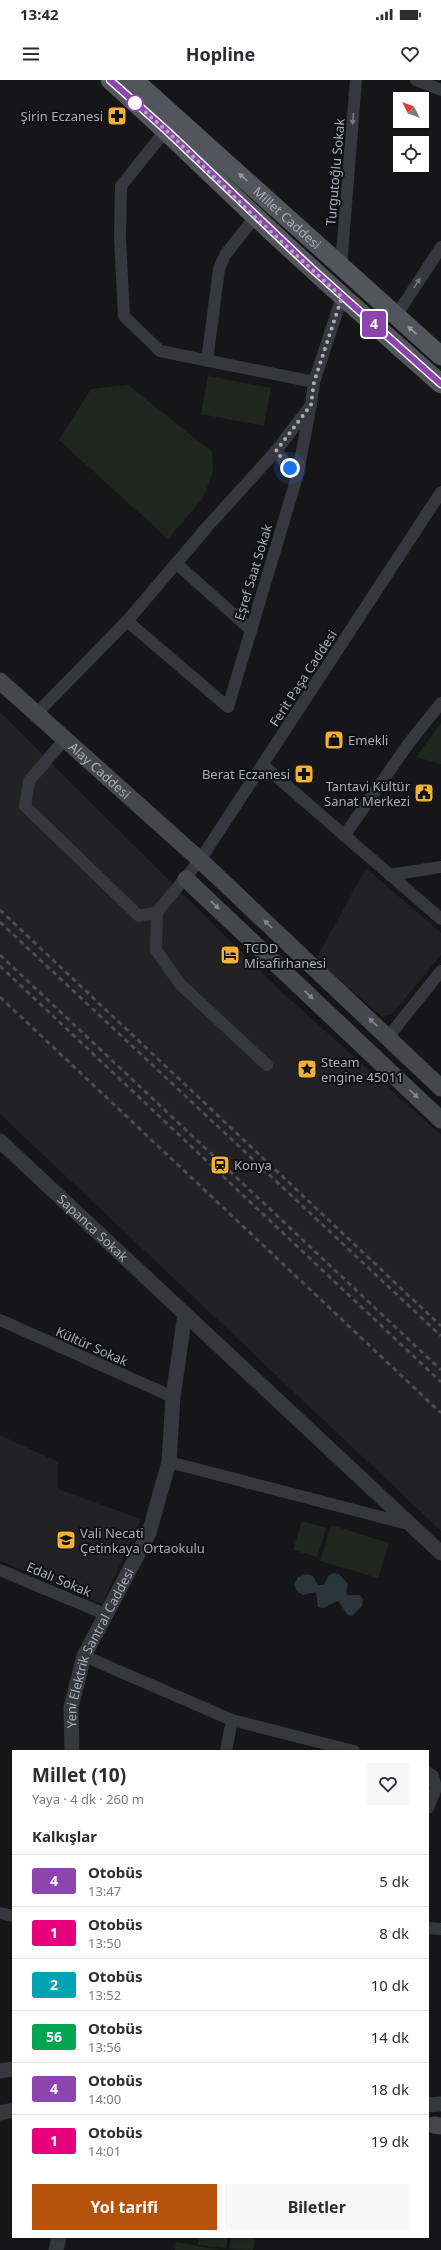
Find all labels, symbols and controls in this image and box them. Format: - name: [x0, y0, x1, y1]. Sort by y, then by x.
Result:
- text: 13:42: [20, 4, 59, 24]
- text: Hopline: [186, 42, 255, 66]
- icon: menu: [20, 43, 42, 65]
- icon: heart: [399, 43, 421, 65]
- north arrow: [393, 92, 429, 128]
- map controls: [393, 92, 429, 172]
- unlabelled marker: [126, 94, 144, 112]
- pharmacy icon: Şirin Eczanesi: [106, 105, 128, 127]
- place label: Şirin Eczanesi: [21, 107, 103, 125]
- one-way arrow: [350, 113, 356, 125]
- street label: Turgutoğlu Sokak: [321, 118, 349, 226]
- button: locate: [393, 136, 429, 172]
- one-way arrow: [237, 173, 248, 182]
- street label: Millet Caddesi: [249, 182, 325, 253]
- one-way arrow: [414, 277, 421, 289]
- line badge: 4: [361, 311, 387, 337]
- text: 4: [370, 314, 378, 333]
- one-way arrow: [407, 325, 417, 335]
- your location: [280, 458, 300, 478]
- street label: Eşref Saat Sokak: [230, 522, 276, 622]
- street label: Ferit Paşa Caddesi: [265, 626, 341, 730]
- shop icon: Emekli: [323, 729, 345, 751]
- place label: Emekli: [348, 731, 388, 749]
- street label: Alay Caddesi: [65, 738, 135, 803]
- pharmacy icon: Berat Eczanesi: [293, 763, 315, 785]
- place label: Berat Eczanesi: [202, 765, 290, 783]
- place label: Tantavi Kültür Sanat Merkezi: [324, 777, 411, 810]
- public building icon: Tantavi Kültür Sanat Merkezi: [413, 782, 435, 804]
- one-way arrow: [209, 901, 220, 910]
- one-way arrow: [263, 920, 272, 929]
- place label: TCDD Misafirhanesi: [244, 939, 326, 972]
- hotel icon: TCDD Misafirhanesi: [219, 944, 241, 966]
- one-way arrow: [304, 990, 314, 1000]
- one-way arrow: [367, 1018, 378, 1027]
- place label: Steam engine 45011: [321, 1053, 404, 1086]
- place icon: Steam engine 45011: [296, 1058, 318, 1080]
- one-way arrow: [409, 1089, 419, 1099]
- station icon: Konya: [209, 1154, 231, 1176]
- place label: Konya: [234, 1156, 272, 1174]
- street label: Sapanca Sokak: [53, 1190, 132, 1265]
- street label: Kültür Sokak: [53, 1322, 131, 1370]
- place label: Vali Necati Çetinkaya Ortaokulu: [80, 1524, 205, 1557]
- school or university icon: Vali Necati Çetinkaya Ortaokulu: [55, 1529, 77, 1551]
- street label: Edalı Sokak: [24, 1557, 94, 1601]
- street label: Yeni Elektrik Santral Caddesi: [62, 1565, 138, 1728]
- text: Millet (10): [32, 1762, 126, 1788]
- button: heart: [367, 1763, 409, 1805]
- text: Yaya · 4 dk · 260 m: [32, 1790, 144, 1808]
- text: Kalkışlar: [32, 1826, 97, 1846]
- text: Otobüs: [88, 1862, 143, 1882]
- text: 4: [50, 1871, 58, 1890]
- text: 5 dk: [379, 1871, 409, 1891]
- text: 13:47: [88, 1882, 121, 1900]
- text: Otobüs: [88, 1914, 143, 1934]
- text: 1: [50, 1923, 58, 1942]
- text: 8 dk: [379, 1923, 409, 1943]
- text: 13:50: [88, 1934, 121, 1952]
- text: Otobüs: [88, 1966, 143, 1986]
- text: 2: [50, 1975, 58, 1994]
- text: 10 dk: [371, 1975, 409, 1995]
- text: 13:52: [88, 1986, 121, 2004]
- text: Otobüs: [88, 2018, 143, 2038]
- text: 56: [46, 2027, 62, 2046]
- text: 14 dk: [371, 2027, 409, 2047]
- text: 13:56: [88, 2038, 121, 2056]
- text: Otobüs: [88, 2070, 143, 2090]
- text: 4: [50, 2079, 58, 2098]
- text: 18 dk: [371, 2079, 409, 2099]
- text: 14:00: [88, 2090, 121, 2108]
- text: Otobüs: [88, 2122, 143, 2142]
- text: 1: [50, 2131, 58, 2150]
- text: 19 dk: [371, 2131, 409, 2151]
- text: 14:01: [88, 2142, 121, 2160]
- button: Yol tarifi: [32, 2184, 217, 2230]
- button: Biletler: [225, 2184, 409, 2230]

